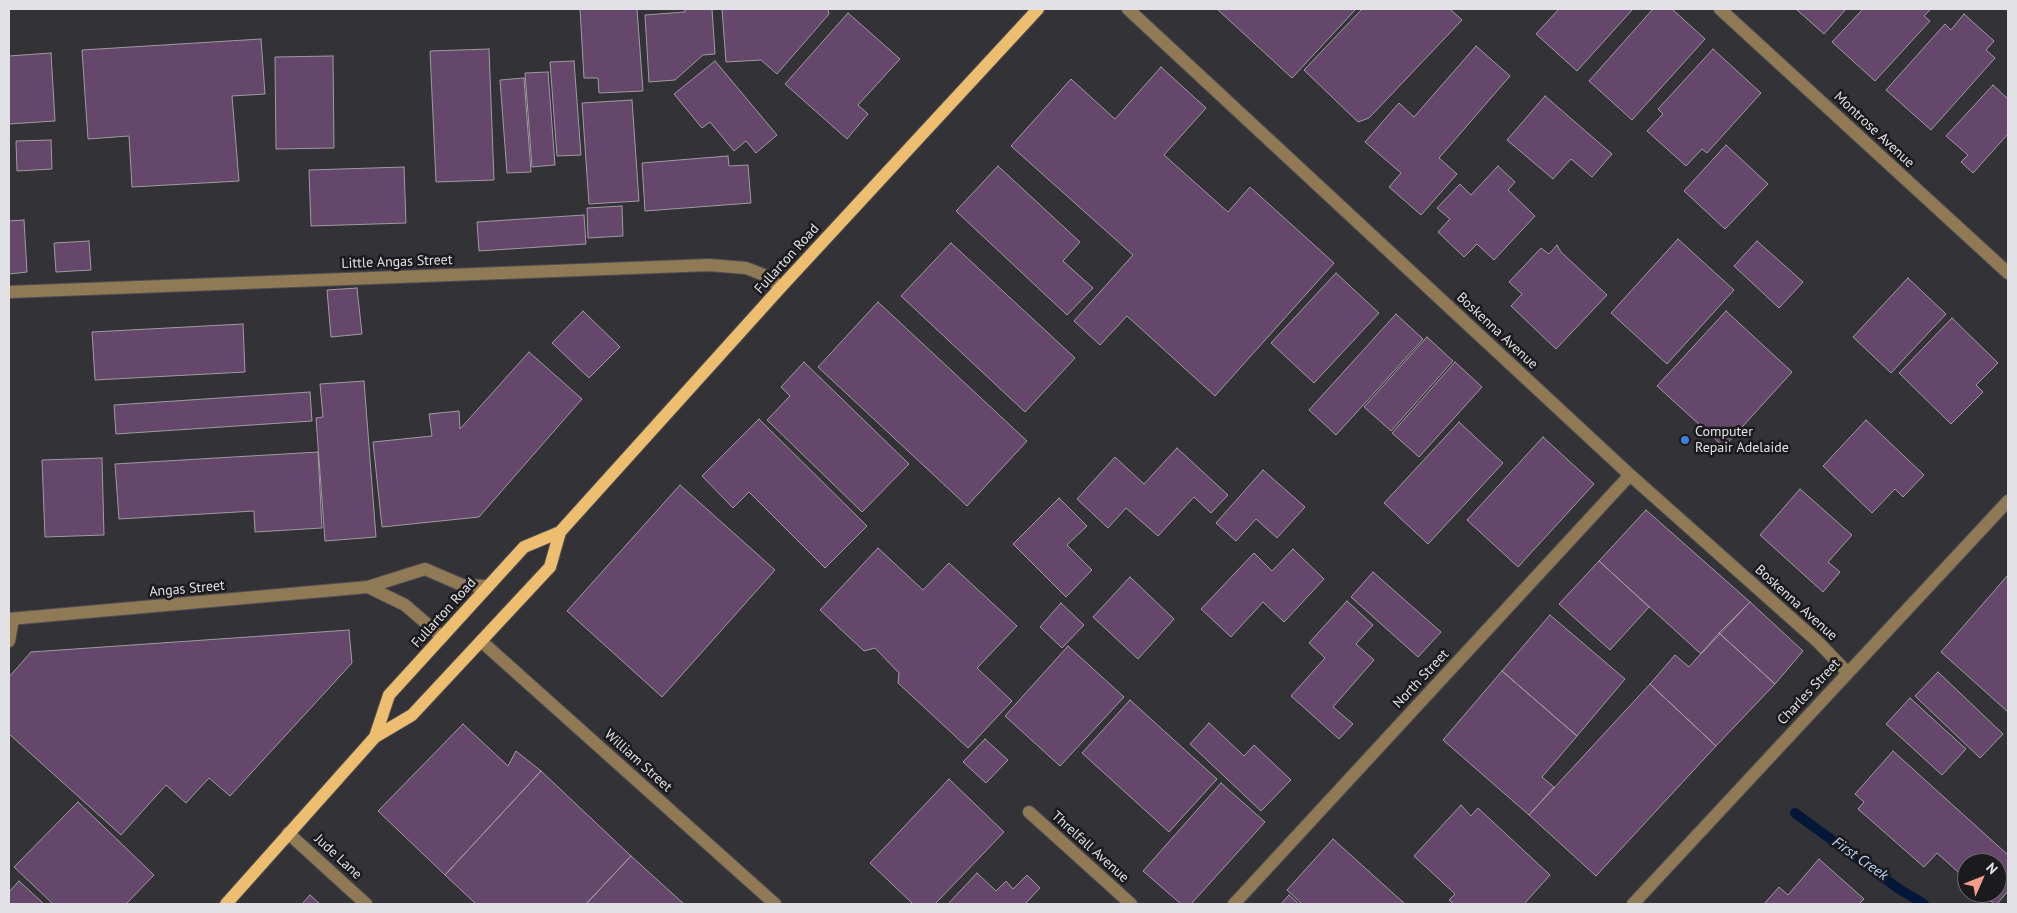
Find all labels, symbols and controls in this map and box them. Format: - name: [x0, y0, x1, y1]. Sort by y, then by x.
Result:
- street label: Montrose Avenue: [1830, 88, 1918, 172]
- street label: Fullarton Road: [751, 221, 823, 297]
- street label: Little Angas Street: [341, 252, 453, 272]
- street label: Boskenna Avenue: [1453, 289, 1541, 373]
- place label: Computer Repair Adelaide: [1695, 424, 1789, 457]
- marker: Computer Repair Adelaide: [1679, 434, 1691, 446]
- street label: Boskenna Avenue: [1751, 562, 1841, 644]
- street label: Fullarton Road: [408, 575, 480, 651]
- street label: Angas Street: [149, 577, 225, 601]
- street label: North Street: [1390, 646, 1452, 712]
- street label: Charles Street: [1774, 656, 1844, 728]
- street label: William Street: [601, 726, 675, 796]
- street label: Threlfall Avenue: [1048, 808, 1132, 886]
- street label: Jude Lane: [311, 831, 365, 883]
- water label: First Creek: [1829, 833, 1891, 885]
- north arrow: [1957, 853, 2007, 903]
- text: N: [1982, 859, 2002, 878]

